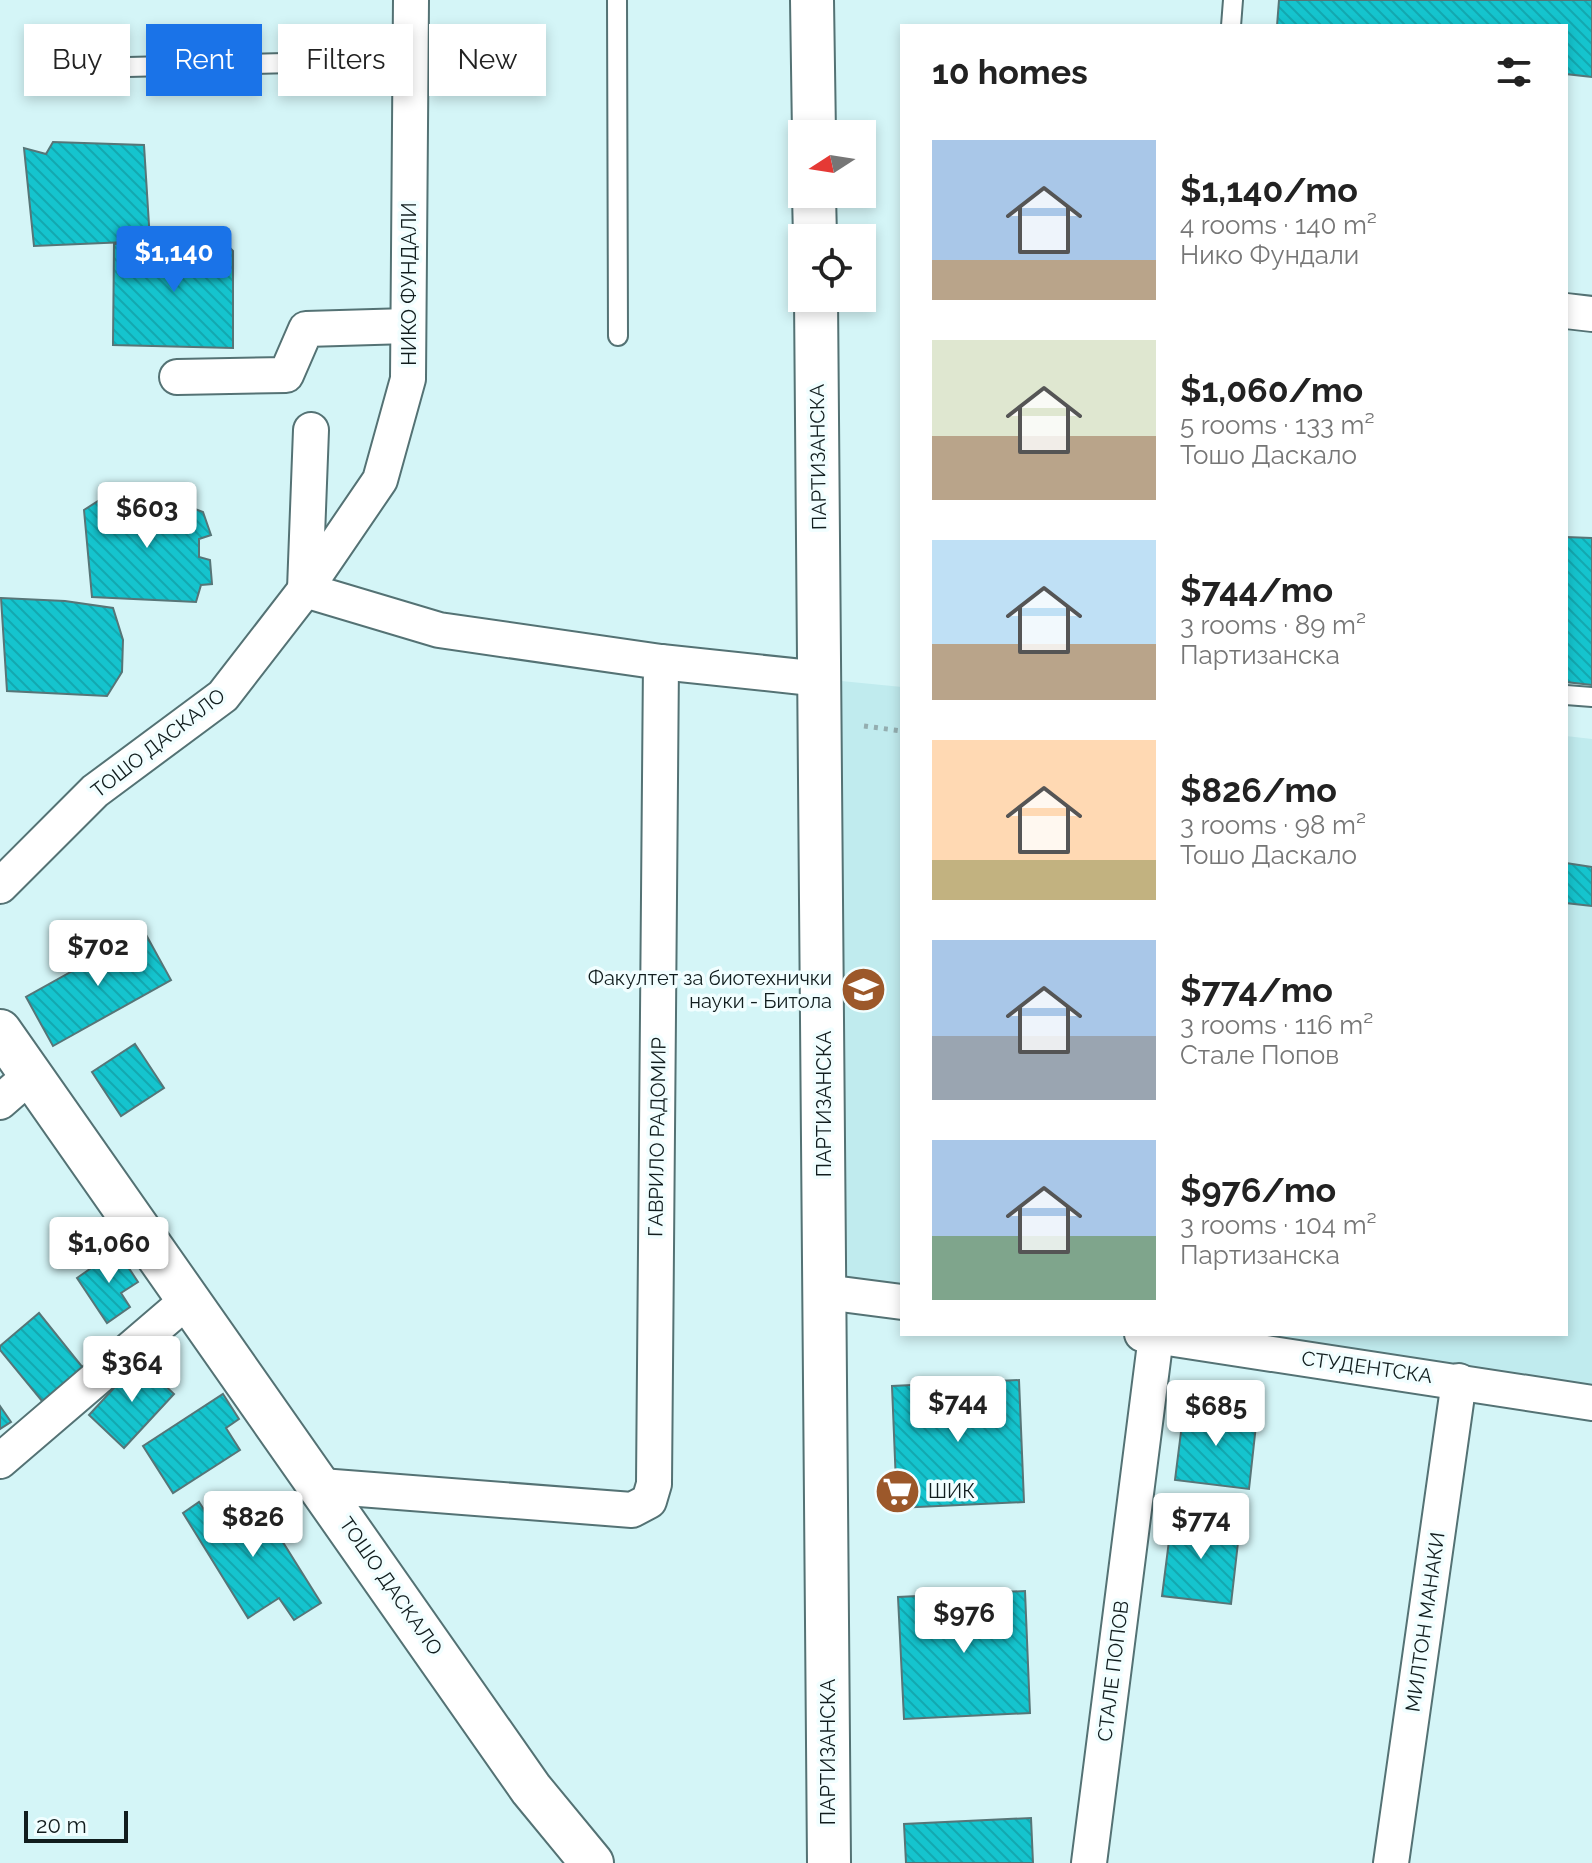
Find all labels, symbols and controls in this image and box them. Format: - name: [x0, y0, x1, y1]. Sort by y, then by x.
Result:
- chip: Buy: [24, 24, 130, 96]
- chip: Rent: [146, 24, 262, 96]
- chip: Filters: [278, 24, 413, 96]
- chip: New: [429, 24, 546, 96]
- icon: filters: [1492, 50, 1536, 94]
- text: 10 homes: [932, 52, 1088, 92]
- north arrow: [788, 120, 876, 208]
- map controls: [788, 120, 876, 312]
- text: $1,140/mo: [1180, 170, 1358, 210]
- icon: home: [996, 172, 1092, 268]
- street label: НИКО ФУНДАЛИ: [397, 202, 421, 366]
- text: 4 rooms · 140 m²: [1180, 210, 1377, 240]
- button: locate: [788, 224, 876, 312]
- pin: $1,140: [109, 226, 239, 294]
- text: $1,140: [134, 237, 214, 267]
- text: Нико Фундали: [1180, 240, 1359, 270]
- text: $1,060/mo: [1180, 370, 1363, 410]
- icon: home: [996, 372, 1092, 468]
- street label: ПАРТИЗАНСКА: [805, 383, 831, 530]
- text: 5 rooms · 133 m²: [1180, 410, 1375, 440]
- text: Тошо Даскало: [1180, 440, 1357, 470]
- pin: $603: [100, 482, 194, 550]
- text: $603: [116, 493, 178, 523]
- text: $744/mo: [1180, 570, 1333, 610]
- icon: home: [996, 572, 1092, 668]
- text: 3 rooms · 89 m²: [1180, 610, 1366, 640]
- text: Партизанска: [1180, 640, 1340, 670]
- street label: ТОШО ДАСКАЛО: [86, 683, 230, 803]
- text: $826/mo: [1180, 770, 1337, 810]
- icon: home: [996, 772, 1092, 868]
- text: 3 rooms · 98 m²: [1180, 810, 1366, 840]
- text: Тошо Даскало: [1180, 840, 1357, 870]
- pin: $702: [51, 920, 145, 988]
- text: $702: [67, 931, 129, 961]
- place label: Факултет за биотехнички науки - Битола: [588, 966, 832, 1013]
- school or university icon: Факултет за биотехнички науки - Битола: [839, 966, 887, 1014]
- text: $774/mo: [1180, 970, 1333, 1010]
- icon: home: [996, 972, 1092, 1068]
- text: 3 rooms · 116 m²: [1180, 1010, 1373, 1040]
- street label: ПАРТИЗАНСКА: [812, 1030, 836, 1177]
- street label: ГАВРИЛО РАДОМИР: [643, 1037, 671, 1237]
- text: Стале Попов: [1180, 1040, 1339, 1070]
- text: $976/mo: [1180, 1170, 1336, 1210]
- icon: home: [996, 1172, 1092, 1268]
- text: 3 rooms · 104 m²: [1180, 1210, 1377, 1240]
- pin: $1,060: [44, 1217, 174, 1285]
- text: $1,060: [67, 1228, 151, 1258]
- text: Партизанска: [1180, 1240, 1340, 1270]
- pin: $364: [85, 1336, 179, 1404]
- street label: СТУДЕНТСКА: [1300, 1346, 1434, 1388]
- text: $364: [101, 1347, 163, 1377]
- pin: $744: [911, 1376, 1005, 1444]
- pin: $685: [1169, 1380, 1263, 1448]
- text: $744: [928, 1387, 988, 1417]
- text: $685: [1185, 1391, 1247, 1421]
- supermarket icon: ШИК: [873, 1467, 921, 1515]
- place label: ШИК: [928, 1479, 975, 1503]
- pin: $826: [206, 1491, 300, 1559]
- pin: $774: [1154, 1493, 1248, 1561]
- text: $826: [222, 1502, 284, 1532]
- text: $774: [1171, 1504, 1231, 1534]
- street label: ТОШО ДАСКАЛО: [334, 1512, 448, 1660]
- street label: МИЛТОН МАНАКИ: [1401, 1531, 1449, 1713]
- pin: $976: [917, 1587, 1011, 1655]
- text: $976: [933, 1598, 995, 1628]
- street label: СТАЛЕ ПОПОВ: [1092, 1599, 1134, 1743]
- street label: ПАРТИЗАНСКА: [816, 1678, 840, 1825]
- scale bar: [24, 1807, 128, 1843]
- text: 20 m: [36, 1812, 87, 1838]

